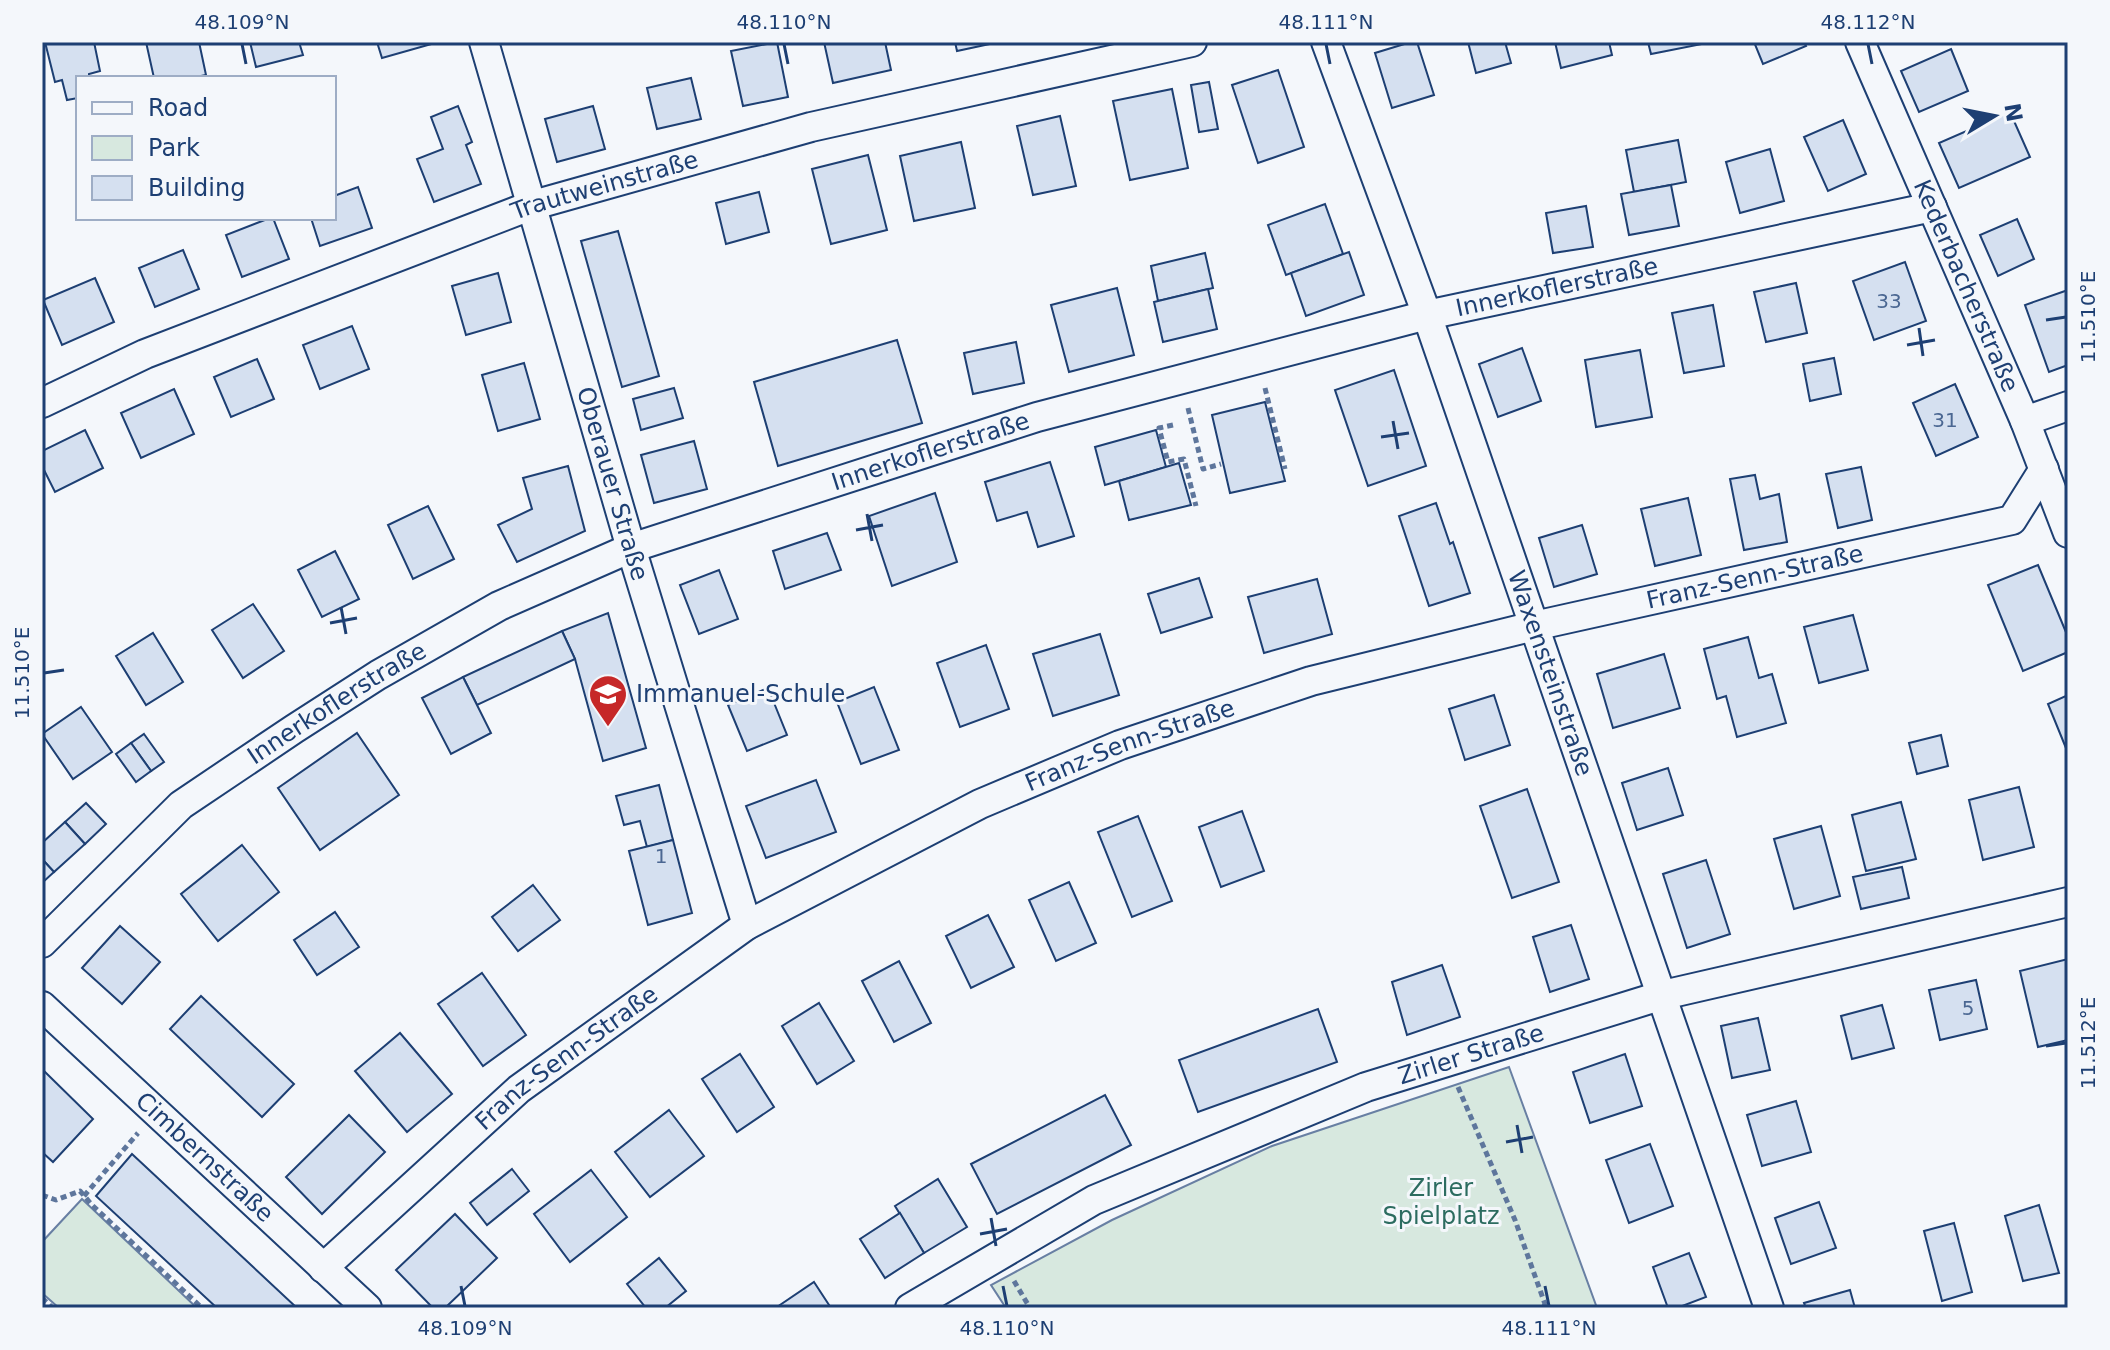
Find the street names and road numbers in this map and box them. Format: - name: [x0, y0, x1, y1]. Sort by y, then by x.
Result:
- street label: Trautweinstraße: [506, 145, 701, 226]
- street label: Kederbacherstraße: [1908, 175, 2025, 396]
- street label: Innerkoflerstraße: [1453, 252, 1661, 322]
- street label: Oberauer Straße: [571, 384, 654, 584]
- street label: Innerkoflerstraße: [828, 406, 1033, 496]
- street label: Franz-Senn-Straße: [1644, 539, 1866, 615]
- street label: Waxensteinstraße: [1502, 567, 1599, 780]
- street label: Innerkoflerstraße: [242, 637, 431, 770]
- street label: Franz-Senn-Straße: [1021, 694, 1238, 797]
- street label: Franz-Senn-Straße: [470, 980, 663, 1136]
- street label: Zirler Straße: [1395, 1019, 1547, 1090]
- street label: Cimbernstraße: [130, 1086, 279, 1228]

